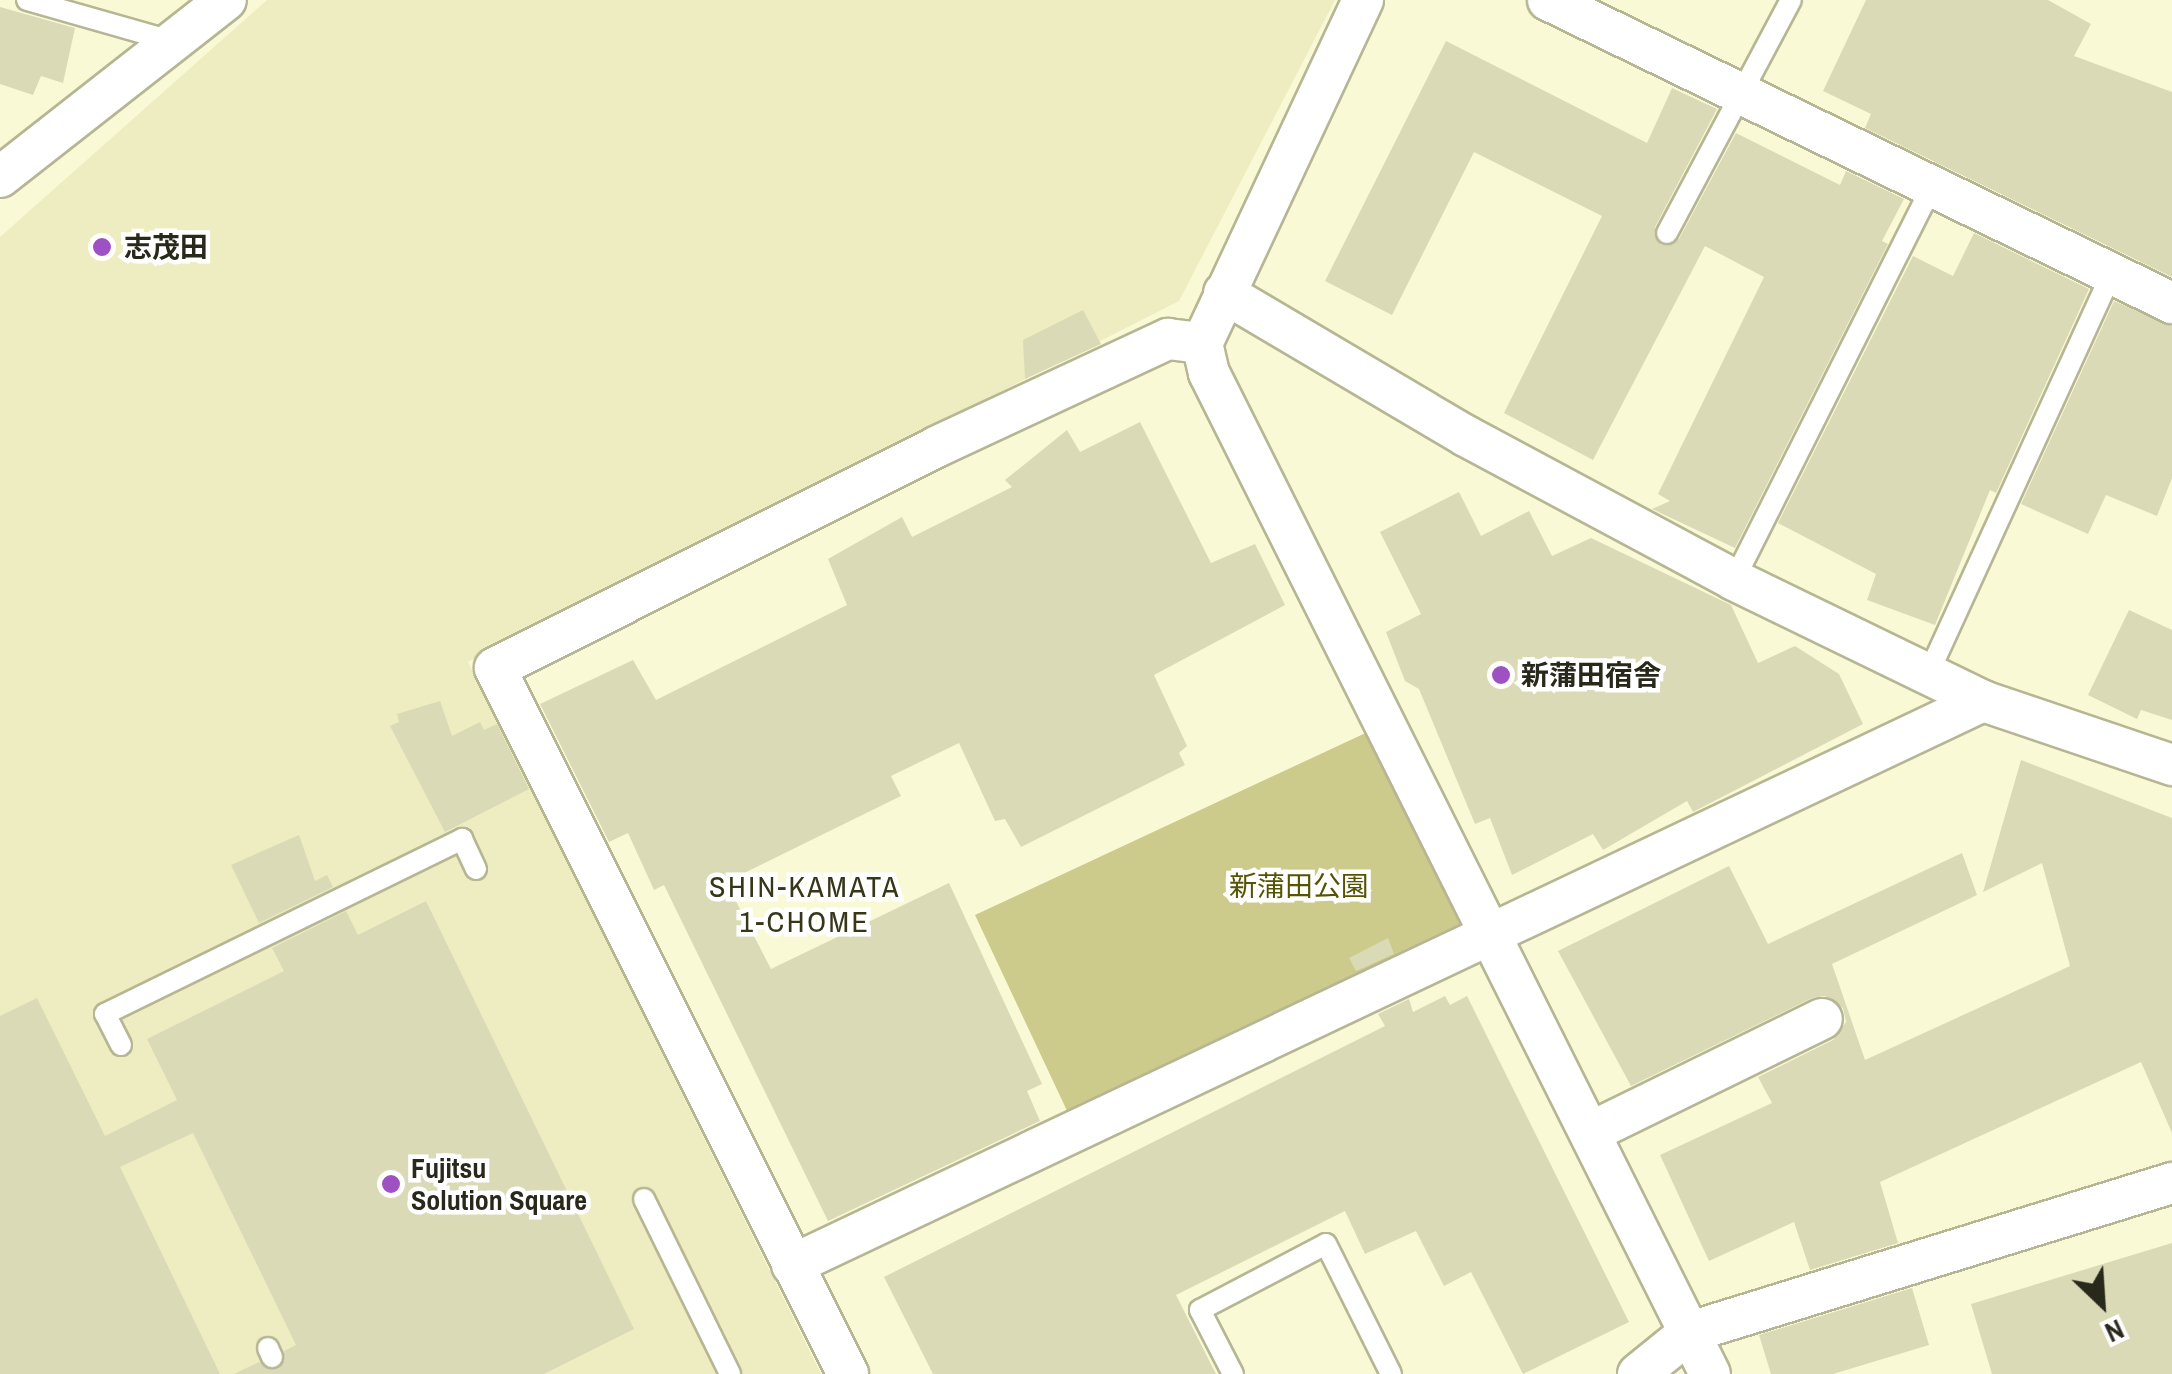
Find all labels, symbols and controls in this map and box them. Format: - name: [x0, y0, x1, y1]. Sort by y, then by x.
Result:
- place label: 志茂田: [124, 230, 208, 264]
- marker: 志茂田: [89, 234, 115, 260]
- place label: 新蒲田宿舎: [1521, 658, 1661, 692]
- marker: 新蒲田宿舎: [1490, 664, 1512, 686]
- district label: SHIN-KAMATA 1-CHOME: [709, 868, 901, 938]
- park label: 新蒲田公園: [1229, 869, 1369, 903]
- place label: Fujitsu Solution Square: [411, 1151, 587, 1217]
- marker: Fujitsu Solution Square: [380, 1173, 402, 1195]
- north arrow: [2052, 1254, 2152, 1354]
- text: N: [2099, 1310, 2130, 1352]

